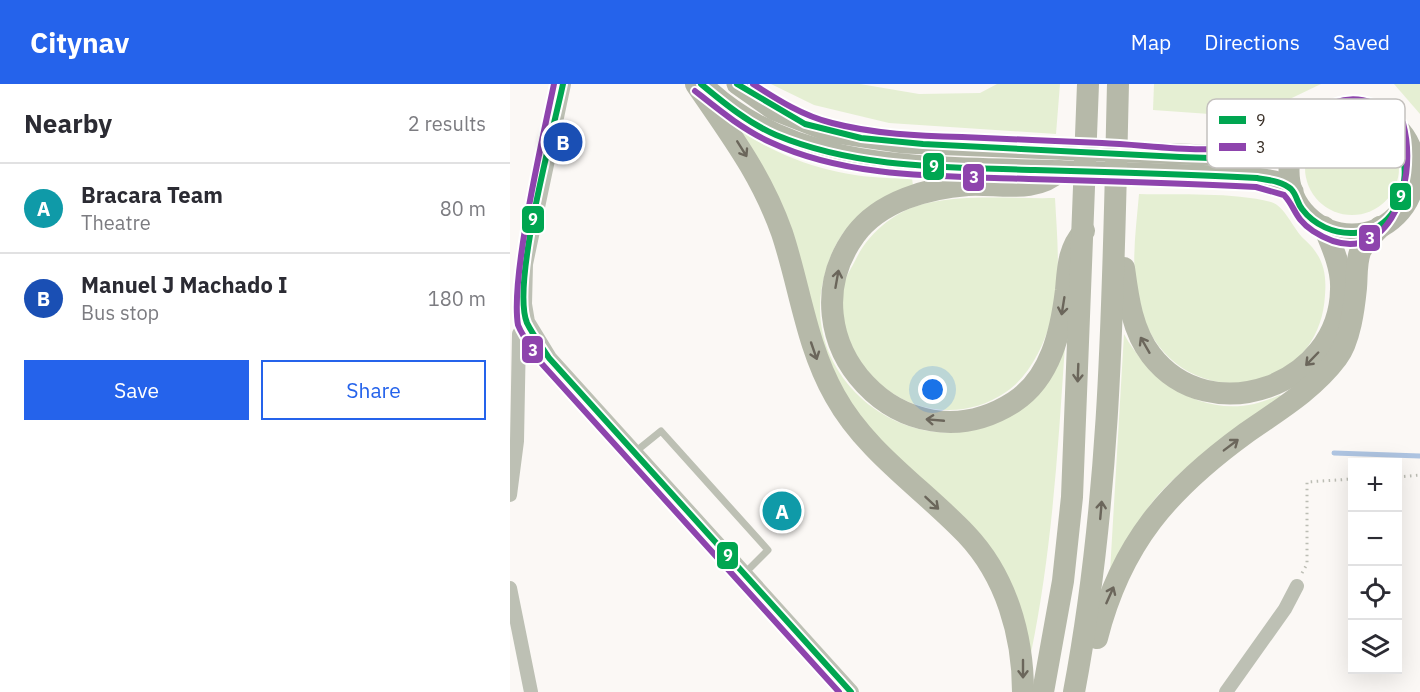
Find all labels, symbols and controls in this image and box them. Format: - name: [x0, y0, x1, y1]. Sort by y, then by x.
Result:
- text: Citynav: [30, 24, 129, 61]
- text: Map: [1131, 28, 1171, 56]
- text: Directions: [1204, 28, 1300, 56]
- text: Saved: [1333, 28, 1390, 56]
- legend: [1207, 99, 1405, 168]
- text: Nearby: [24, 106, 112, 140]
- text: 2 results: [408, 110, 486, 137]
- text: 9: [1256, 110, 1266, 130]
- pin: B: [544, 120, 582, 164]
- text: 3: [1256, 137, 1266, 157]
- one-way arrow: [736, 140, 748, 157]
- line badge: 9: [922, 152, 945, 181]
- text: 9: [929, 156, 939, 176]
- line badge: 3: [962, 163, 985, 192]
- text: 3: [969, 167, 979, 187]
- text: Bracara Team: [81, 180, 223, 209]
- line badge: 9: [1389, 182, 1412, 211]
- text: 9: [1396, 186, 1406, 206]
- text: A: [37, 195, 50, 222]
- text: 80 m: [440, 195, 486, 222]
- line badge: 9: [521, 205, 545, 234]
- text: Theatre: [81, 209, 151, 236]
- text: 9: [528, 209, 538, 229]
- line badge: 3: [1358, 224, 1381, 252]
- text: 3: [1365, 228, 1375, 248]
- text: Manuel J Machado I: [81, 270, 288, 299]
- one-way arrow: [832, 270, 843, 289]
- text: B: [37, 285, 50, 312]
- text: 180 m: [428, 285, 486, 312]
- one-way arrow: [1058, 296, 1069, 315]
- text: Bus stop: [81, 299, 159, 326]
- line badge: 3: [521, 335, 544, 364]
- one-way arrow: [1139, 337, 1151, 354]
- text: 3: [528, 340, 538, 360]
- one-way arrow: [810, 341, 821, 360]
- one-way arrow: [1305, 352, 1319, 367]
- button: Save: [24, 360, 249, 420]
- button: Share: [261, 360, 486, 420]
- one-way arrow: [1072, 363, 1083, 383]
- your location: [918, 375, 947, 404]
- one-way arrow: [925, 414, 945, 425]
- one-way arrow: [1222, 439, 1238, 452]
- map controls: [1348, 458, 1402, 674]
- button: +: [1348, 458, 1402, 512]
- pin: A: [762, 488, 802, 534]
- one-way arrow: [925, 496, 940, 510]
- one-way arrow: [1096, 500, 1107, 520]
- button: −: [1348, 512, 1402, 566]
- line badge: 9: [716, 541, 739, 570]
- text: 9: [723, 545, 733, 565]
- button: locate: [1348, 566, 1402, 620]
- one-way arrow: [1106, 586, 1117, 604]
- button: layers: [1348, 620, 1402, 674]
- one-way arrow: [1017, 659, 1029, 679]

